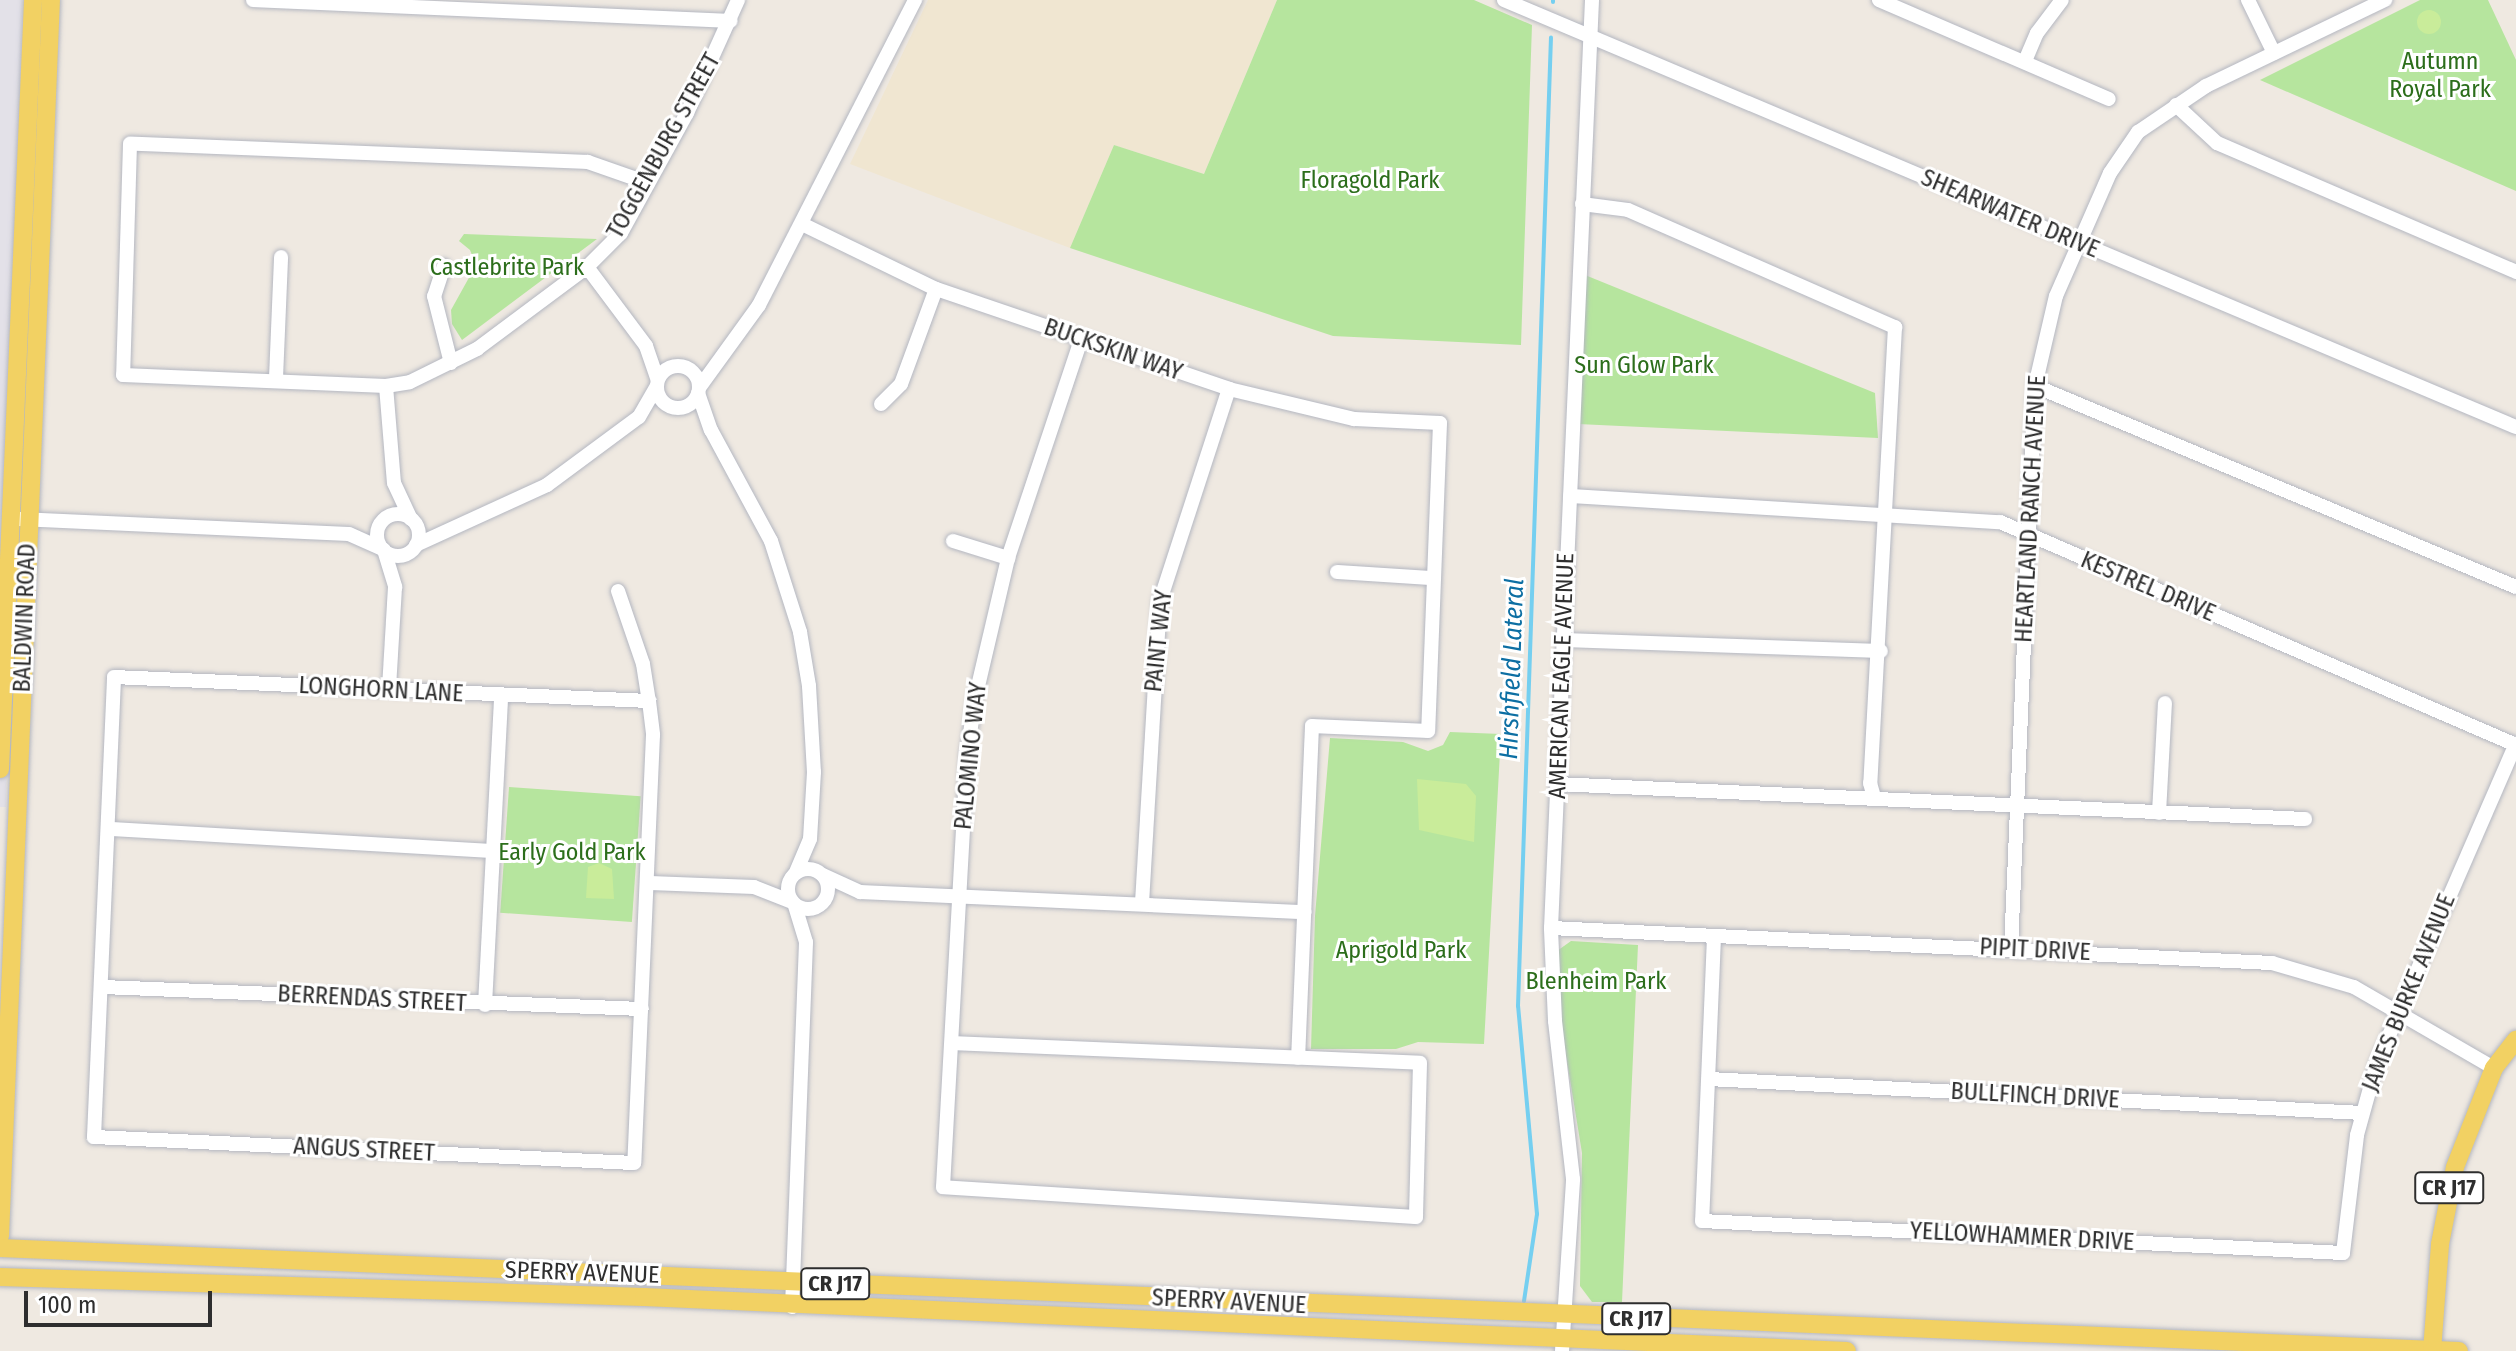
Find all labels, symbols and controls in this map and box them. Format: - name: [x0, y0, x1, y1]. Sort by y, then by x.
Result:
- street label: TOGGENBURG STREET: [601, 48, 727, 244]
- park label: Autumn Royal Park: [2389, 48, 2491, 104]
- street label: SHEARWATER DRIVE: [1917, 163, 2103, 265]
- park label: Floragold Park: [1300, 167, 1440, 195]
- park label: Castlebrite Park: [430, 254, 584, 282]
- street label: BUCKSKIN WAY: [1040, 313, 1186, 387]
- park label: Sun Glow Park: [1574, 352, 1714, 380]
- street label: HEARTLAND RANCH AVENUE: [2010, 374, 2052, 644]
- street label: BALDWIN ROAD: [8, 543, 42, 693]
- street label: KESTREL DRIVE: [2076, 546, 2220, 628]
- street label: AMERICAN EAGLE AVENUE: [1543, 553, 1581, 799]
- water label: Hirshfield Lateral: [1493, 578, 1531, 760]
- street label: PAINT WAY: [1139, 588, 1179, 694]
- street label: LONGHORN LANE: [298, 671, 464, 709]
- street label: PALOMINO WAY: [949, 681, 993, 831]
- park label: Early Gold Park: [498, 839, 646, 867]
- street label: JAMES BURKE AVENUE: [2356, 890, 2462, 1096]
- street label: PIPIT DRIVE: [1979, 933, 2091, 967]
- park label: Aprigold Park: [1336, 937, 1466, 965]
- park label: Blenheim Park: [1525, 968, 1667, 996]
- street label: BERRENDAS STREET: [277, 980, 467, 1018]
- street label: BULLFINCH DRIVE: [1950, 1077, 2120, 1115]
- street label: ANGUS STREET: [293, 1132, 435, 1168]
- road number: CR J17: [2413, 1170, 2485, 1206]
- street label: YELLOWHAMMER DRIVE: [1909, 1217, 2135, 1257]
- street label: SPERRY AVENUE: [504, 1256, 660, 1290]
- road number: CR J17: [799, 1266, 871, 1302]
- scale bar: [28, 1275, 216, 1325]
- street label: SPERRY AVENUE: [1151, 1284, 1307, 1320]
- text: 100 m: [38, 1291, 96, 1319]
- road number: CR J17: [1600, 1301, 1672, 1337]

